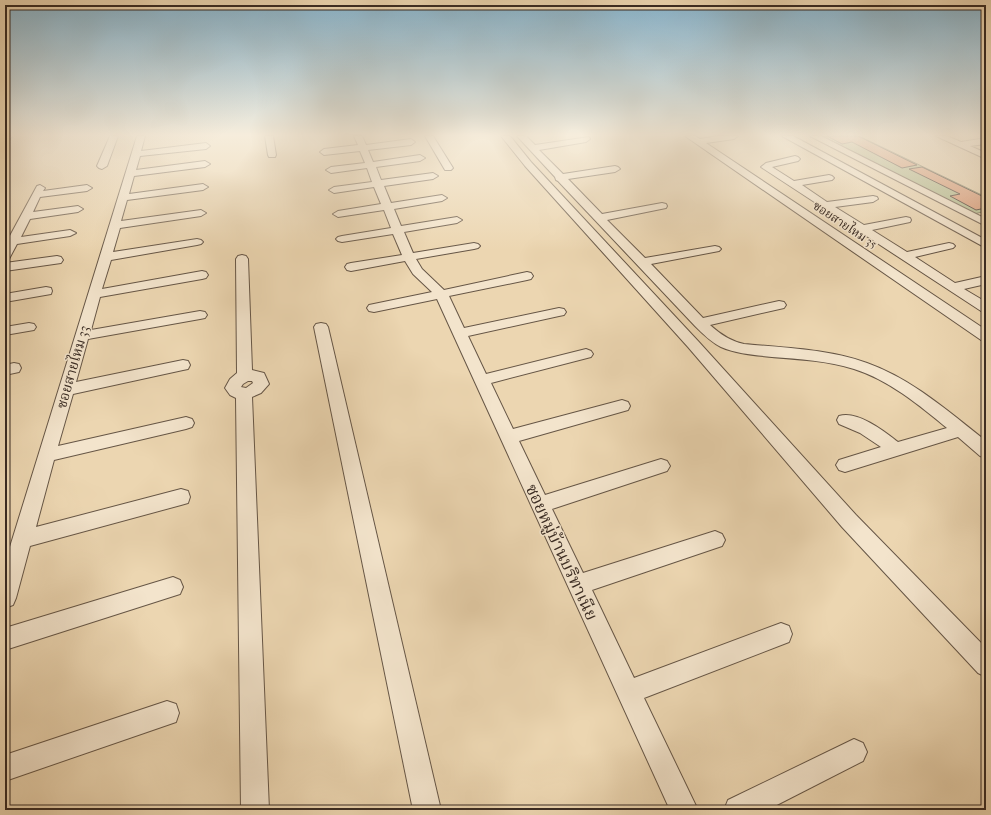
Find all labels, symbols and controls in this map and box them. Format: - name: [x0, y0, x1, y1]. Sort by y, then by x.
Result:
- street label: ซอยสายไหม 35: [810, 197, 881, 252]
- street label: ซอยสายไหม 33: [51, 323, 93, 411]
- street label: ซอยหมู่บ้านบริทาเนีย: [521, 481, 602, 624]

